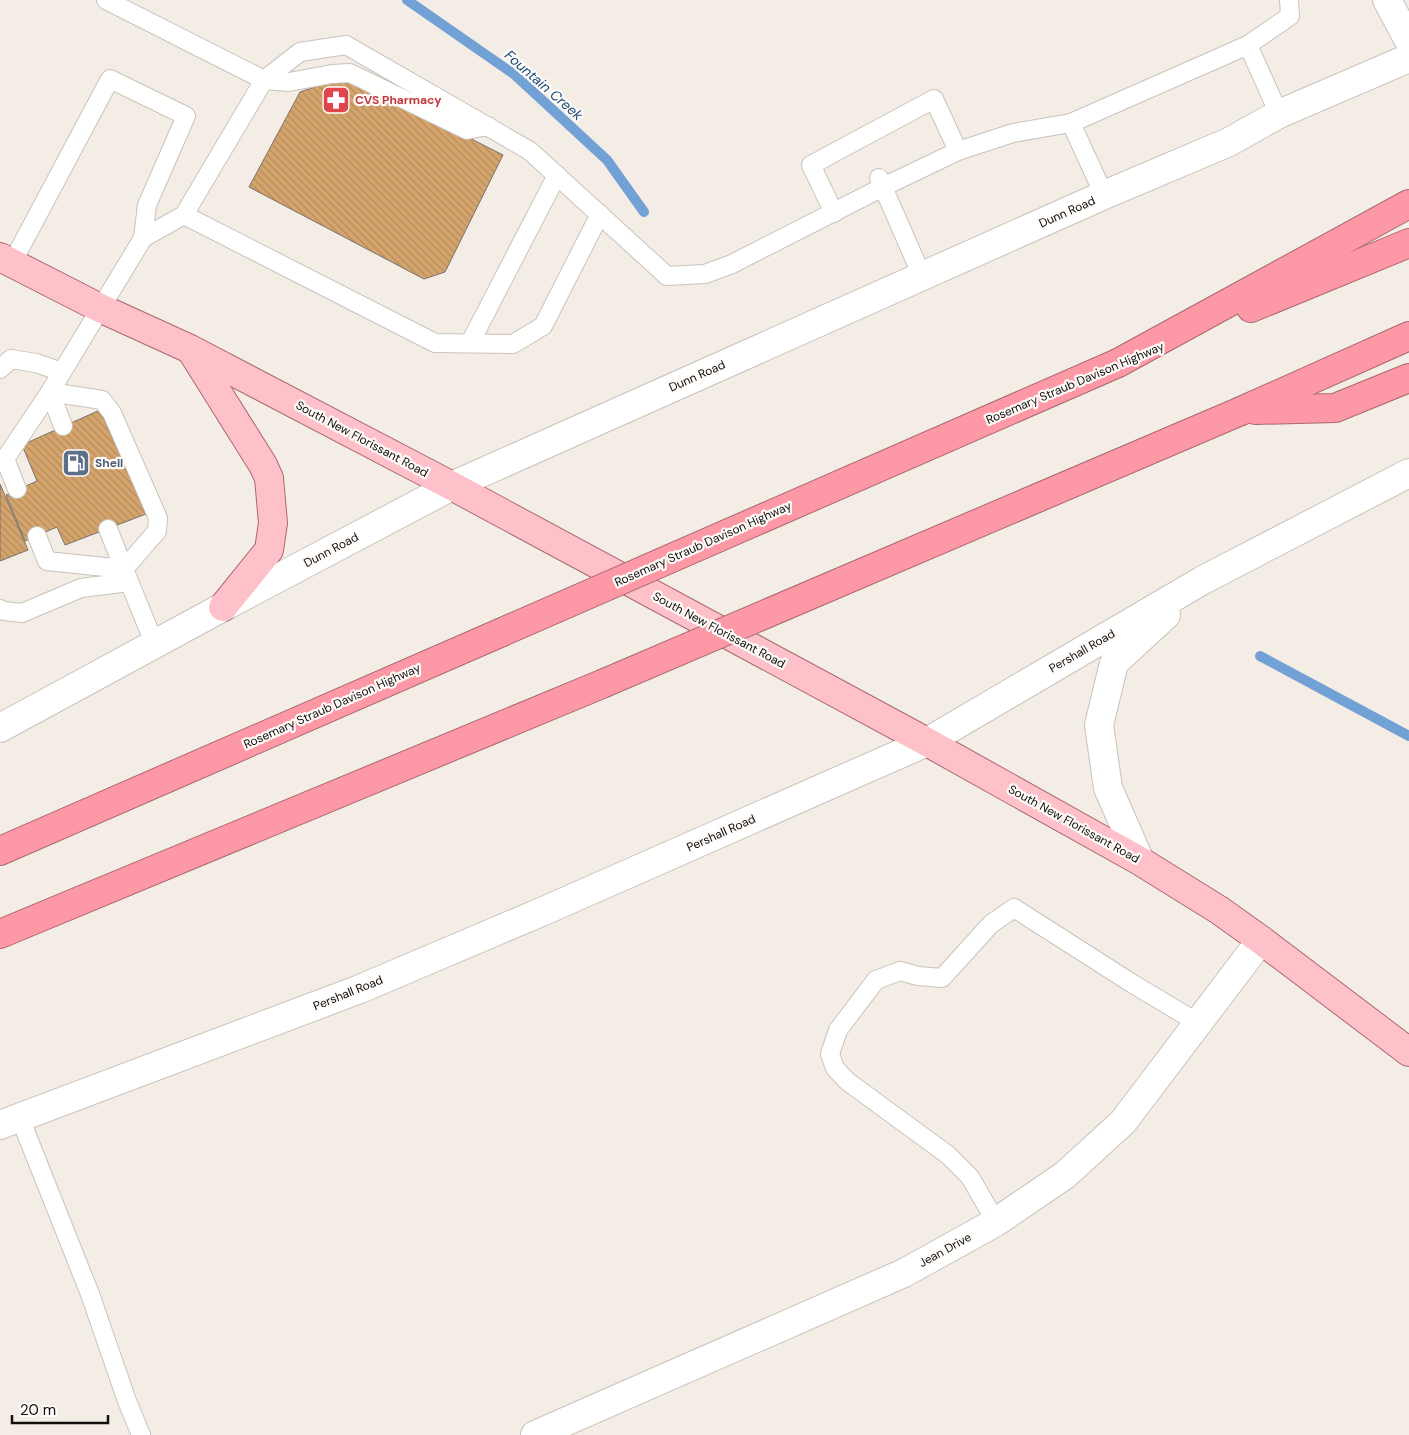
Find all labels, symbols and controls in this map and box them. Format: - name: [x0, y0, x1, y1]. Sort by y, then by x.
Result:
- water label: Fountain Creek: [501, 46, 588, 125]
- pharmacy icon: CVS Pharmacy: [321, 85, 351, 115]
- place label: CVS Pharmacy: [355, 92, 442, 108]
- street label: Dunn Road: [1036, 192, 1098, 232]
- street label: Rosemary Straub Davison Highway: [983, 338, 1167, 428]
- street label: Dunn Road: [666, 356, 728, 396]
- street label: South New Florissant Road: [293, 397, 431, 481]
- fuel station icon: Shell: [61, 448, 91, 478]
- place label: Shell: [95, 455, 123, 471]
- street label: Rosemary Straub Davison Highway: [612, 498, 794, 590]
- street label: Dunn Road: [301, 529, 361, 571]
- street label: South New Florissant Road: [650, 588, 788, 672]
- street label: Pershall Road: [1046, 626, 1118, 676]
- street label: Rosemary Straub Davison Highway: [241, 660, 423, 752]
- street label: South New Florissant Road: [1005, 781, 1143, 867]
- street label: Pershall Road: [684, 811, 758, 855]
- street label: Pershall Road: [311, 972, 385, 1014]
- street label: Jean Drive: [916, 1229, 974, 1271]
- scale bar: [12, 1392, 109, 1424]
- text: 20 m: [20, 1400, 56, 1420]

